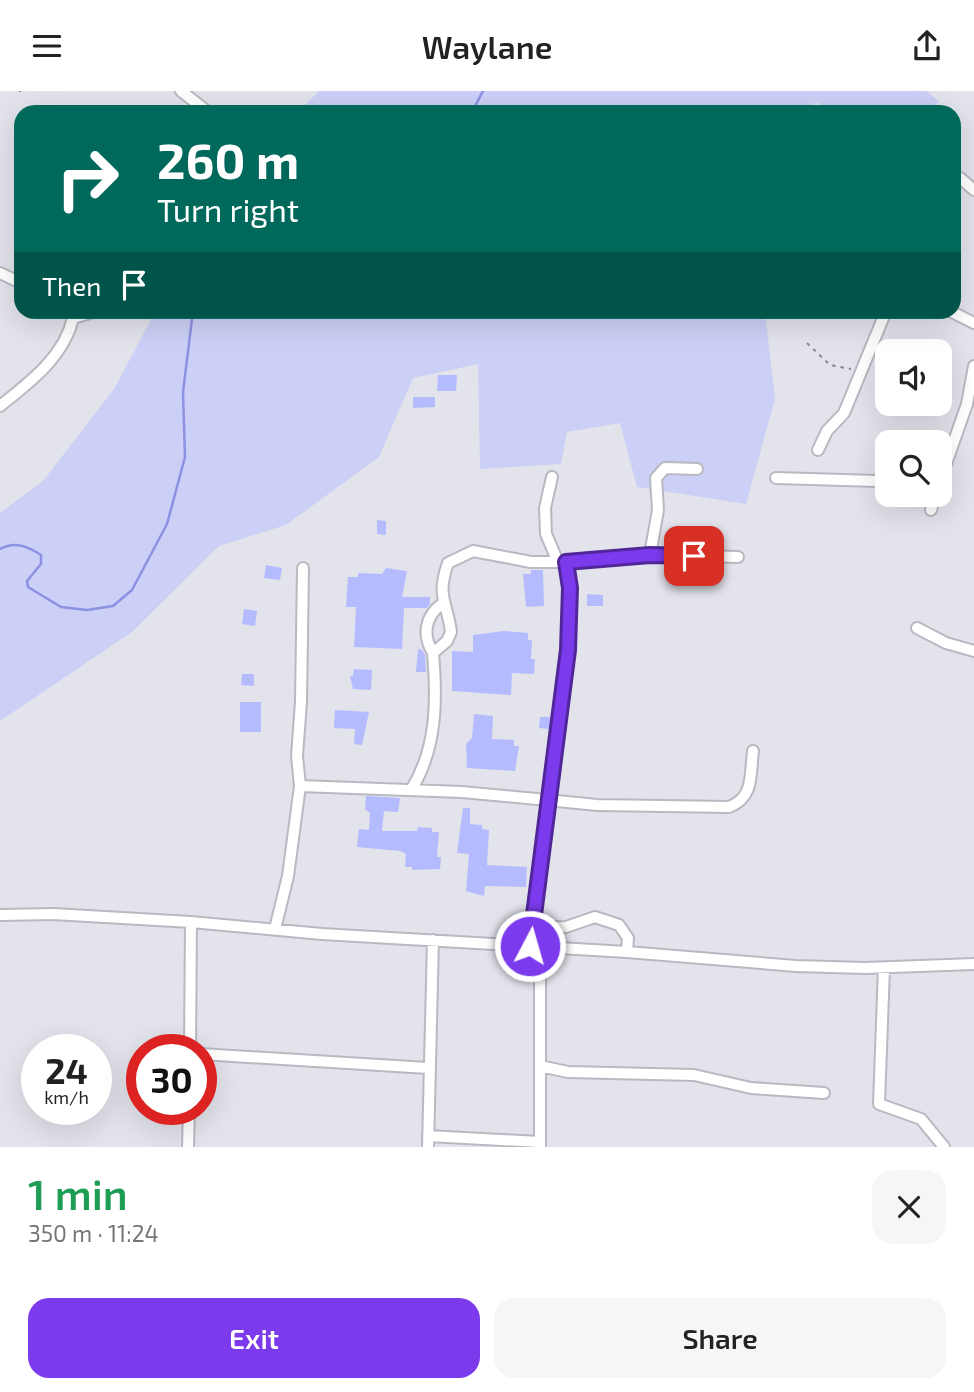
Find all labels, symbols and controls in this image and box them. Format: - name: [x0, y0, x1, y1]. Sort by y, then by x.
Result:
- icon: menu: [28, 27, 66, 65]
- text: Waylane: [422, 27, 552, 65]
- icon: share: [908, 27, 946, 65]
- text: 260 m: [157, 130, 299, 189]
- icon: right: [42, 133, 133, 224]
- text: Turn right: [157, 190, 299, 228]
- icon: arrive: [115, 266, 153, 304]
- text: Then: [42, 270, 101, 301]
- map controls: [875, 339, 952, 507]
- button: sound: [875, 339, 952, 416]
- button: search: [875, 430, 952, 507]
- pin: [664, 526, 724, 586]
- icon: arrive: [675, 537, 713, 575]
- position arrow: [493, 909, 567, 983]
- speed limit sign: 30: [126, 1034, 217, 1125]
- text: 24: [45, 1049, 88, 1091]
- text: km/h: [44, 1086, 89, 1108]
- text: 1 min: [28, 1168, 128, 1218]
- button: close: [872, 1170, 946, 1244]
- text: 350 m · 11:24: [28, 1219, 159, 1247]
- button: Exit: [28, 1298, 480, 1378]
- button: Share: [494, 1298, 946, 1378]

